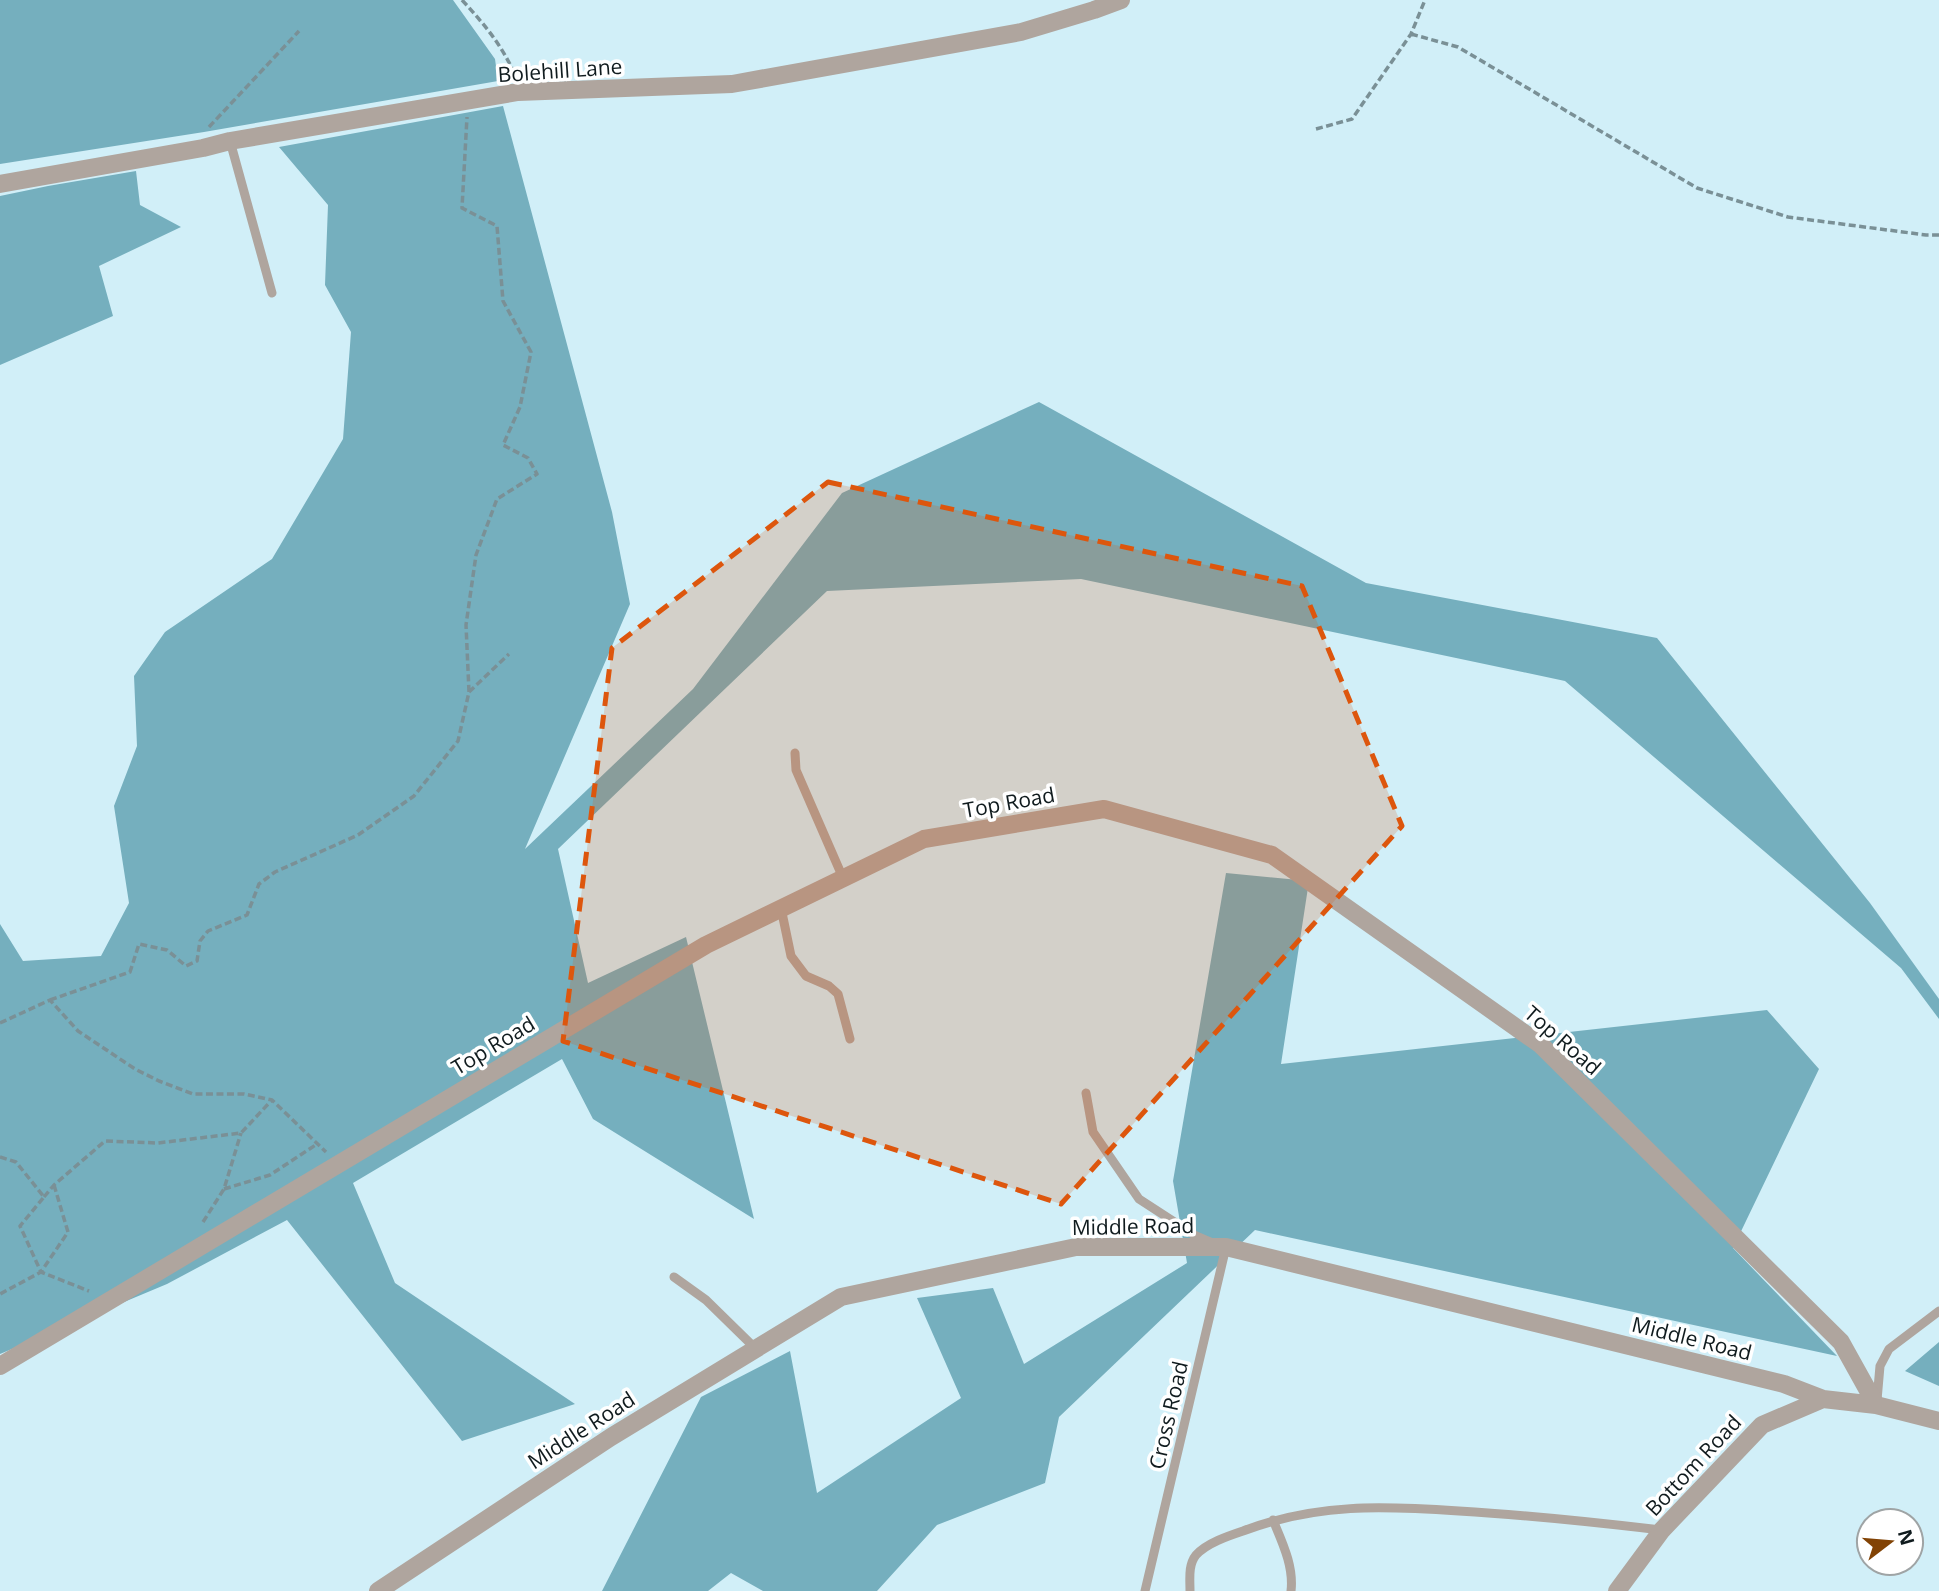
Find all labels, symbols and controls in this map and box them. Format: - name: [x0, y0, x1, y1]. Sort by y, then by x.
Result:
- street label: Bolehill Lane: [497, 52, 623, 88]
- street label: Top Road: [961, 780, 1057, 824]
- street label: Top Road: [1519, 999, 1607, 1081]
- street label: Top Road: [446, 1009, 540, 1081]
- street label: Middle Road: [1071, 1211, 1195, 1241]
- street label: Middle Road: [1629, 1310, 1755, 1366]
- street label: Cross Road: [1142, 1358, 1194, 1472]
- street label: Middle Road: [522, 1385, 640, 1475]
- street label: Bottom Road: [1639, 1408, 1747, 1522]
- north arrow: [1855, 1507, 1925, 1577]
- text: N: [1892, 1526, 1921, 1548]

